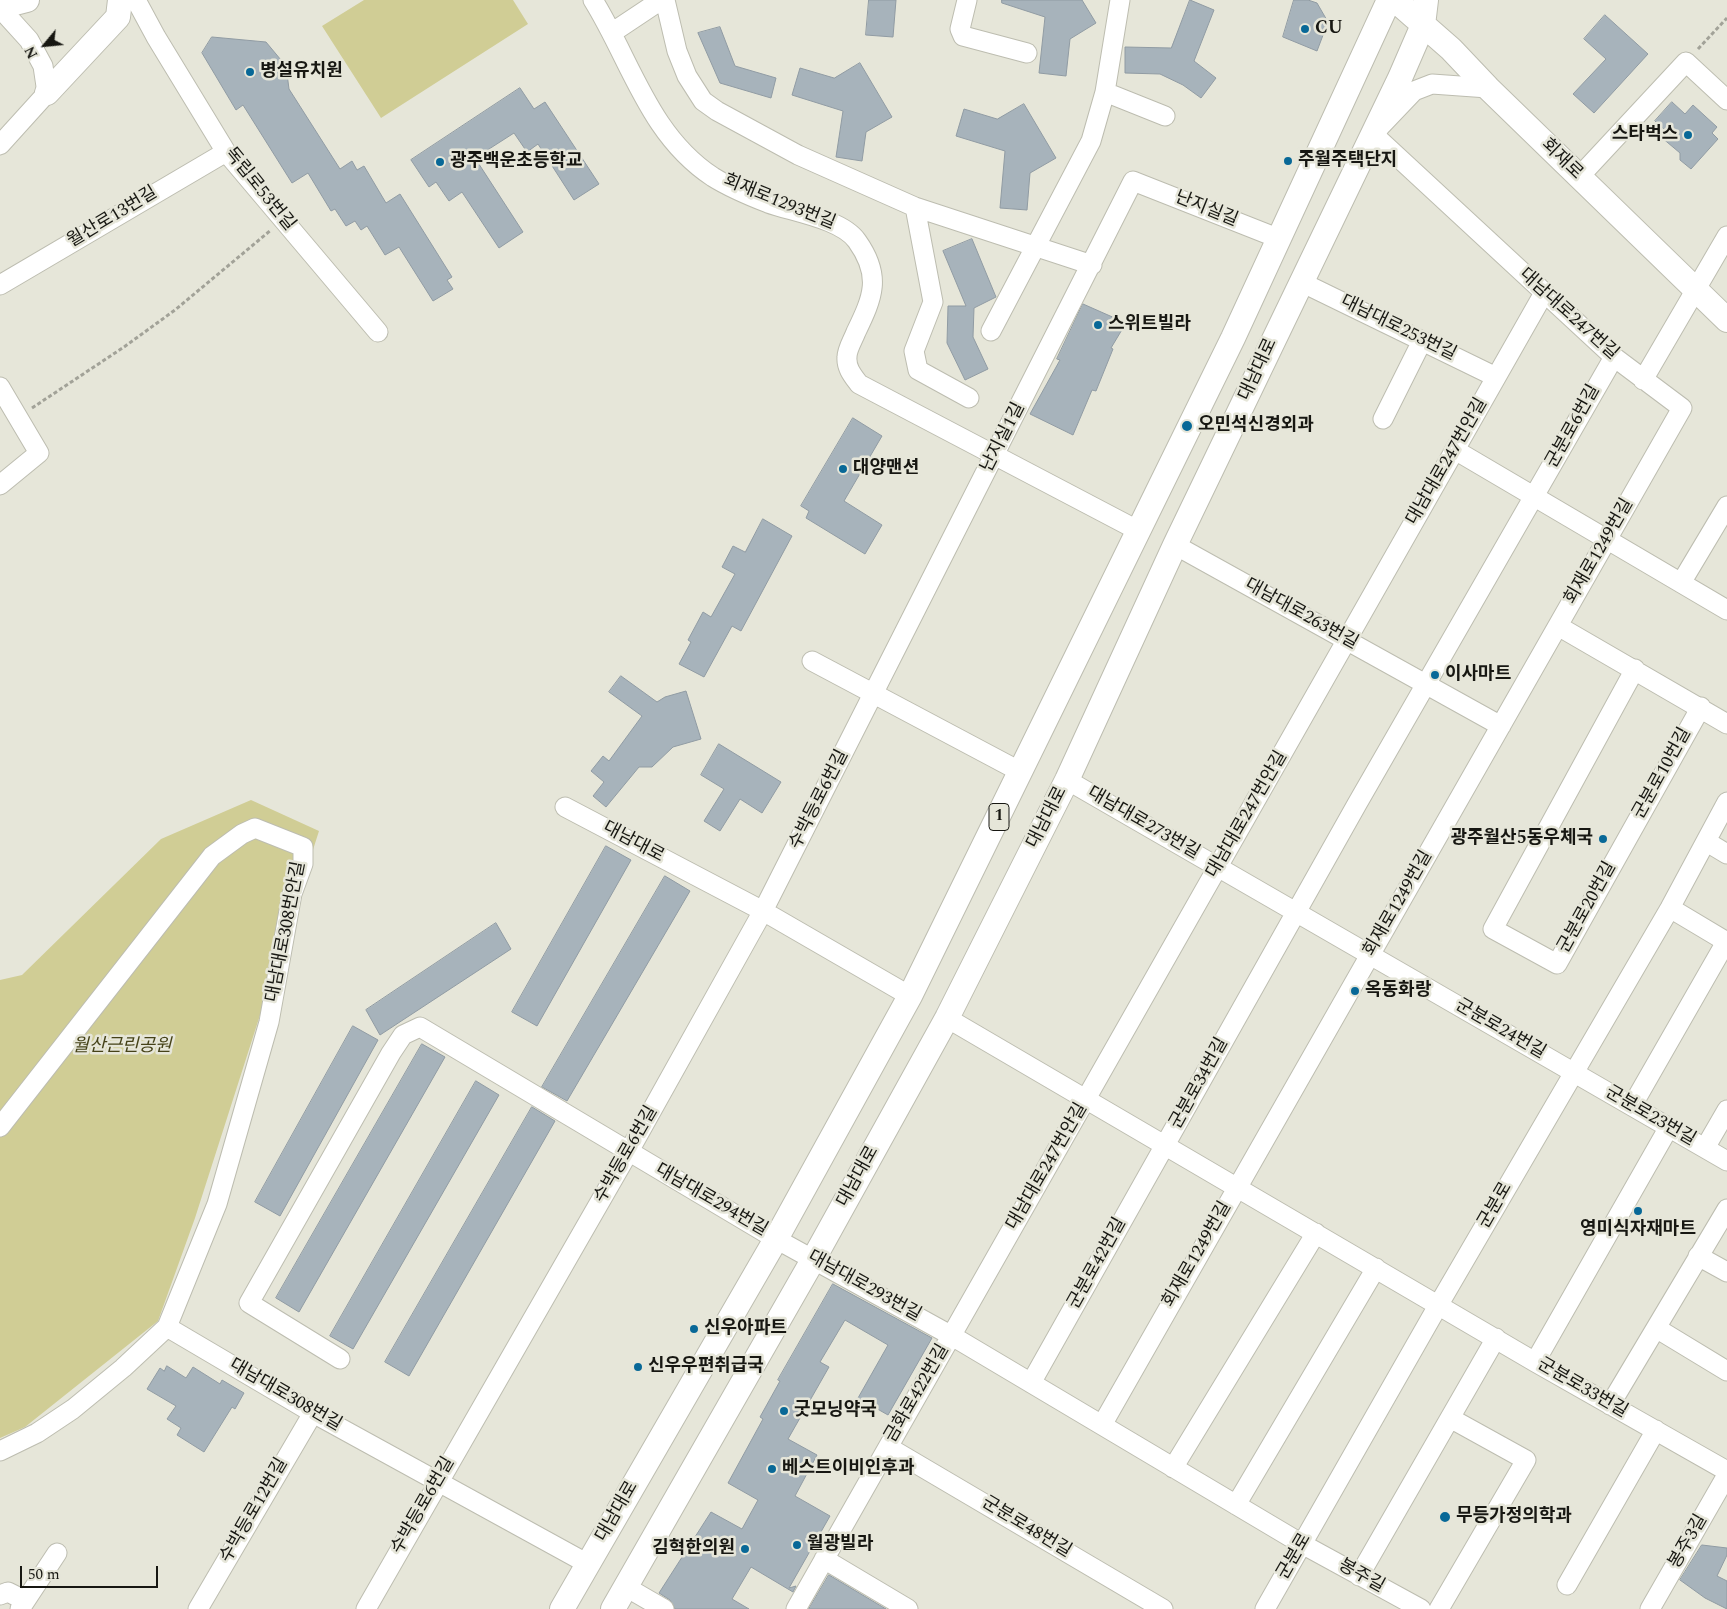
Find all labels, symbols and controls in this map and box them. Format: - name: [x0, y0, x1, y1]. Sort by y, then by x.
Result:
- place label: CU: [1315, 18, 1343, 40]
- north arrow: [20, 20, 70, 70]
- marker: CU: [1299, 23, 1311, 35]
- text: N: [19, 42, 43, 62]
- place label: 병설유치원: [260, 61, 343, 83]
- marker: 병설유치원: [244, 66, 256, 78]
- place label: 스타벅스: [1612, 124, 1678, 146]
- marker: 스타벅스: [1682, 129, 1694, 141]
- street label: 회재로: [1536, 135, 1586, 185]
- street label: 독립로53번길: [219, 144, 299, 236]
- place label: 주월주택단지: [1298, 150, 1397, 172]
- place label: 광주백운초등학교: [450, 151, 582, 173]
- marker: 주월주택단지: [1282, 155, 1294, 167]
- marker: 광주백운초등학교: [434, 156, 446, 168]
- street label: 회재로1293번길: [720, 171, 838, 235]
- street label: 월산로13번길: [64, 183, 162, 253]
- street label: 난지실길: [1171, 188, 1241, 232]
- street label: 대남대로247번길: [1514, 265, 1622, 365]
- street label: 대남대로253번길: [1336, 292, 1460, 366]
- place label: 스위트빌라: [1108, 314, 1191, 336]
- marker: 스위트빌라: [1092, 319, 1104, 331]
- street label: 대남대로: [1235, 335, 1283, 405]
- street label: 군분로6번길: [1542, 382, 1606, 472]
- street label: 대남대로247번안길: [1403, 395, 1493, 529]
- street label: 난지실1길: [977, 400, 1031, 476]
- place label: 오민석신경외과: [1198, 415, 1314, 437]
- marker: 오민석신경외과: [1180, 419, 1194, 433]
- place label: 대양맨션: [853, 458, 919, 480]
- marker: 대양맨션: [837, 463, 849, 475]
- street label: 회재로1249번길: [1561, 495, 1639, 609]
- street label: 대남대로263번길: [1241, 575, 1361, 655]
- place label: 이사마트: [1445, 664, 1511, 686]
- marker: 이사마트: [1429, 669, 1441, 681]
- street label: 군분로10번길: [1629, 725, 1697, 823]
- street label: 수박등로6번길: [786, 747, 854, 853]
- street label: 대남대로247번안길: [1203, 748, 1293, 882]
- street label: 대남대로273번길: [1083, 783, 1203, 865]
- street label: 대남대로: [1023, 784, 1073, 852]
- road number: 1: [989, 804, 1009, 830]
- street label: 대남대로: [599, 818, 667, 868]
- place label: 광주월산5동우체국: [1450, 828, 1593, 850]
- marker: 광주월산5동우체국: [1597, 833, 1609, 845]
- street label: 회재로1249번길: [1360, 847, 1438, 961]
- street label: 군분로20번길: [1554, 859, 1622, 957]
- street label: 대남대로308번안길: [263, 860, 311, 1004]
- place label: 옥동화랑: [1365, 980, 1431, 1002]
- marker: 옥동화랑: [1349, 985, 1361, 997]
- street label: 군분로24번길: [1451, 995, 1549, 1065]
- street label: 군분로34번길: [1166, 1035, 1234, 1133]
- park label: 월산근린공원: [72, 1036, 172, 1058]
- street label: 군분로23번길: [1601, 1082, 1699, 1152]
- street label: 대남대로247번안길: [1003, 1100, 1093, 1234]
- street label: 수박등로6번길: [591, 1103, 663, 1207]
- street label: 대남대로: [833, 1143, 885, 1211]
- street label: 대남대로294번길: [651, 1160, 771, 1242]
- street label: 군분로: [1474, 1179, 1518, 1233]
- street label: 회재로1249번길: [1159, 1198, 1237, 1312]
- marker: 영미식자재마트: [1632, 1205, 1644, 1217]
- street label: 군분로42번길: [1064, 1215, 1132, 1313]
- place label: 영미식자재마트: [1580, 1219, 1696, 1241]
- street label: 대남대로293번길: [804, 1247, 924, 1327]
- place label: 신우아파트: [704, 1318, 787, 1340]
- marker: 신우아파트: [688, 1323, 700, 1335]
- street label: 금화로422번길: [881, 1341, 955, 1447]
- street label: 군분로33번길: [1533, 1354, 1631, 1424]
- street label: 대남대로308번길: [225, 1355, 345, 1437]
- place label: 신우우편취급국: [648, 1356, 764, 1378]
- marker: 신우우편취급국: [632, 1361, 644, 1373]
- place label: 굿모닝약국: [794, 1400, 877, 1422]
- marker: 굿모닝약국: [778, 1405, 790, 1417]
- street label: 수박등로6번길: [388, 1454, 460, 1558]
- street label: 수박등로12번길: [216, 1455, 294, 1567]
- place label: 베스트이비인후과: [782, 1458, 914, 1480]
- marker: 베스트이비인후과: [766, 1463, 778, 1475]
- street label: 대남대로: [592, 1478, 644, 1546]
- street label: 군분로48번길: [977, 1493, 1075, 1563]
- place label: 무등가정의학과: [1456, 1506, 1572, 1528]
- marker: 무등가정의학과: [1438, 1510, 1452, 1524]
- street label: 봉주3길: [1665, 1511, 1713, 1573]
- street label: 군분로: [1273, 1530, 1317, 1584]
- place label: 월광빌라: [807, 1534, 873, 1556]
- place label: 김혁한의원: [652, 1538, 735, 1560]
- marker: 월광빌라: [791, 1539, 803, 1551]
- marker: 김혁한의원: [739, 1543, 751, 1555]
- scale bar: [22, 1556, 160, 1588]
- street label: 봉주길: [1334, 1556, 1388, 1598]
- text: 50 m: [28, 1563, 60, 1586]

